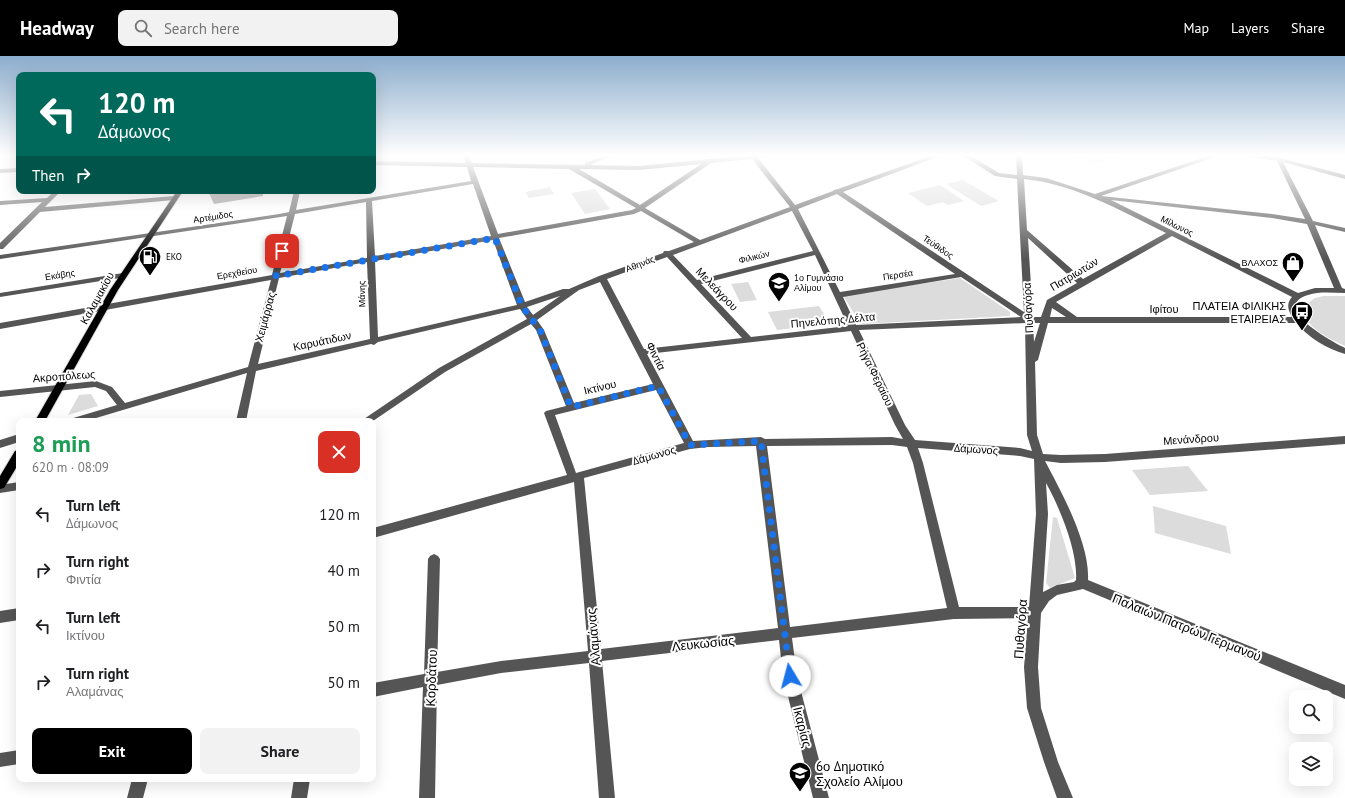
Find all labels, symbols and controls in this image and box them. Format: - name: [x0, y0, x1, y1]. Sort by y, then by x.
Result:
- search box: [118, 10, 398, 46]
- text: Headway: [20, 16, 94, 40]
- icon: search: [132, 17, 154, 39]
- text: Search here: [164, 19, 240, 38]
- text: Map: [1183, 19, 1209, 37]
- text: Layers: [1231, 19, 1269, 37]
- text: Share: [1291, 19, 1325, 37]
- text: 120 m: [98, 84, 175, 121]
- icon: left: [32, 88, 84, 140]
- text: Δάμωνος: [98, 120, 170, 143]
- icon: right: [72, 164, 94, 186]
- text: Then: [32, 166, 64, 185]
- street label: Αρτέμιδος: [192, 208, 234, 225]
- street label: Μίλωνος: [1159, 213, 1196, 238]
- street label: Τεύθιδος: [921, 232, 956, 261]
- pin: [265, 234, 299, 268]
- icon: arrive: [271, 240, 293, 262]
- fuel station icon: EKO: [137, 244, 163, 277]
- street label: Φιλικών: [737, 247, 771, 266]
- shop icon: ΒΛΑΧΟΣ: [1280, 250, 1306, 283]
- place label: EKO: [166, 251, 182, 262]
- street label: Αθηνάς: [624, 253, 656, 274]
- street label: Πατριωτών: [1047, 254, 1101, 294]
- place label: ΒΛΑΧΟΣ: [1241, 257, 1278, 268]
- street label: Ερεχθείου: [216, 264, 258, 281]
- street label: Μελεάγρου: [693, 264, 741, 314]
- street label: Εκάβης: [44, 267, 76, 282]
- street label: Περσέα: [882, 267, 914, 282]
- street label: Καλαμακίου: [77, 269, 117, 327]
- school or university icon: 1ο Γυμνάσιο Αλίμου: [766, 270, 792, 303]
- place label: 1ο Γυμνάσιο Αλίμου: [794, 272, 843, 293]
- street label: Μάνης: [356, 280, 367, 307]
- street label: Πυθαγόρα: [1020, 282, 1036, 334]
- street label: Χειμάρρας: [252, 290, 278, 344]
- place label: ΠΛΑΤΕΙΑ ΦΙΛΙΚΗΣ ΕΤΑΙΡΕΙΑΣ: [1192, 299, 1286, 326]
- bus stop icon: ΠΛΑΤΕΙΑ ΦΙΛΙΚΗΣ ΕΤΑΙΡΕΙΑΣ: [1289, 299, 1315, 332]
- street label: Ιφίτου: [1150, 302, 1178, 316]
- street label: Πηνελόπης Δέλτα: [790, 309, 876, 331]
- street label: Καρυάτιδων: [292, 328, 353, 354]
- street label: Φιντία: [643, 340, 669, 373]
- street label: Ρήγα Φεραίου: [854, 340, 896, 408]
- street label: Ακροπόλεως: [32, 367, 96, 385]
- street label: Ικτίνου: [582, 376, 618, 398]
- text: 8 min: [32, 428, 91, 459]
- street label: Μενάνδρου: [1163, 430, 1219, 448]
- button: close: [318, 431, 360, 473]
- street label: Δάμωνος: [953, 440, 999, 458]
- street label: Δάμωνος: [631, 442, 677, 468]
- text: 620 m · 08:09: [32, 459, 109, 476]
- text: Turn left: [66, 496, 120, 515]
- icon: left: [32, 503, 54, 525]
- text: 120 m: [319, 505, 360, 524]
- text: Δάμωνος: [66, 515, 118, 532]
- text: Turn right: [66, 552, 129, 571]
- icon: right: [32, 559, 54, 581]
- text: 40 m: [327, 561, 360, 580]
- text: Φιντία: [66, 571, 101, 588]
- street label: Παλαιών Πατρών Γερμανού: [1110, 590, 1264, 665]
- street label: Πυθαγόρα: [1010, 598, 1031, 660]
- text: Turn left: [66, 608, 120, 627]
- street label: Αλαμάνας: [583, 608, 604, 666]
- icon: left: [32, 615, 54, 637]
- text: 50 m: [327, 617, 360, 636]
- text: Ικτίνου: [66, 627, 105, 644]
- street label: Λευκωσίας: [671, 632, 735, 655]
- street label: Κορδάτου: [422, 649, 441, 707]
- position arrow: [769, 655, 811, 697]
- text: Turn right: [66, 664, 129, 683]
- icon: right: [32, 671, 54, 693]
- text: 50 m: [327, 673, 360, 692]
- text: Αλαμάνας: [66, 683, 123, 700]
- map controls: [1289, 690, 1333, 786]
- button: search: [1289, 690, 1333, 734]
- street label: Ικαρίας: [789, 705, 816, 749]
- button: Exit: [32, 728, 192, 774]
- button: Share: [200, 728, 360, 774]
- button: layers: [1289, 742, 1333, 786]
- place label: 6ο Δημοτικό Σχολείο Αλίμου: [816, 758, 903, 790]
- school or university icon: 6ο Δημοτικό Σχολείο Αλίμου: [787, 760, 813, 793]

